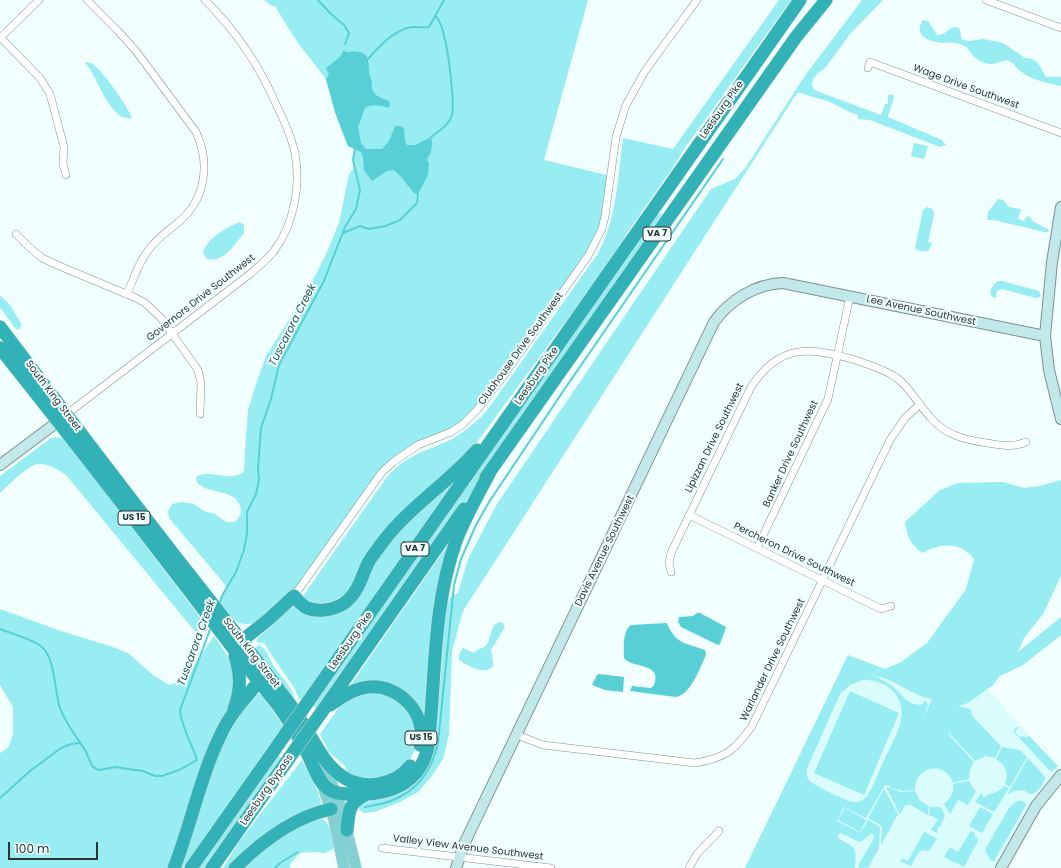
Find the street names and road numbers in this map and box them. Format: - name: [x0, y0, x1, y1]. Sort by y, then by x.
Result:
- street label: Wage Drive Southwest: [911, 62, 1021, 112]
- street label: Leesburg Pike: [698, 79, 746, 141]
- road number: VA 7: [643, 227, 671, 241]
- street label: Governors Drive Southwest: [145, 252, 257, 344]
- street label: Clubhouse Drive Southwest: [476, 290, 566, 408]
- street label: Lee Avenue Southwest: [865, 294, 977, 328]
- street label: Leesburg Pike: [513, 345, 561, 407]
- street label: South King Street: [23, 358, 83, 434]
- street label: Lipizzan Drive Southwest: [683, 381, 747, 495]
- street label: Banker Drive Southwest: [761, 399, 821, 509]
- street label: Davis Avenue Southwest: [573, 494, 637, 608]
- road number: US 15: [118, 511, 150, 525]
- street label: Percheron Drive Southwest: [731, 520, 857, 590]
- road number: VA 7: [401, 542, 429, 556]
- street label: Warlander Drive Southwest: [738, 597, 808, 723]
- street label: Leesburg Pike: [327, 610, 375, 672]
- street label: South King Street: [220, 616, 282, 690]
- road number: US 15: [405, 731, 437, 745]
- street label: Leesburg Bypass: [238, 752, 296, 828]
- street label: Valley View Avenue Southwest: [392, 833, 544, 863]

